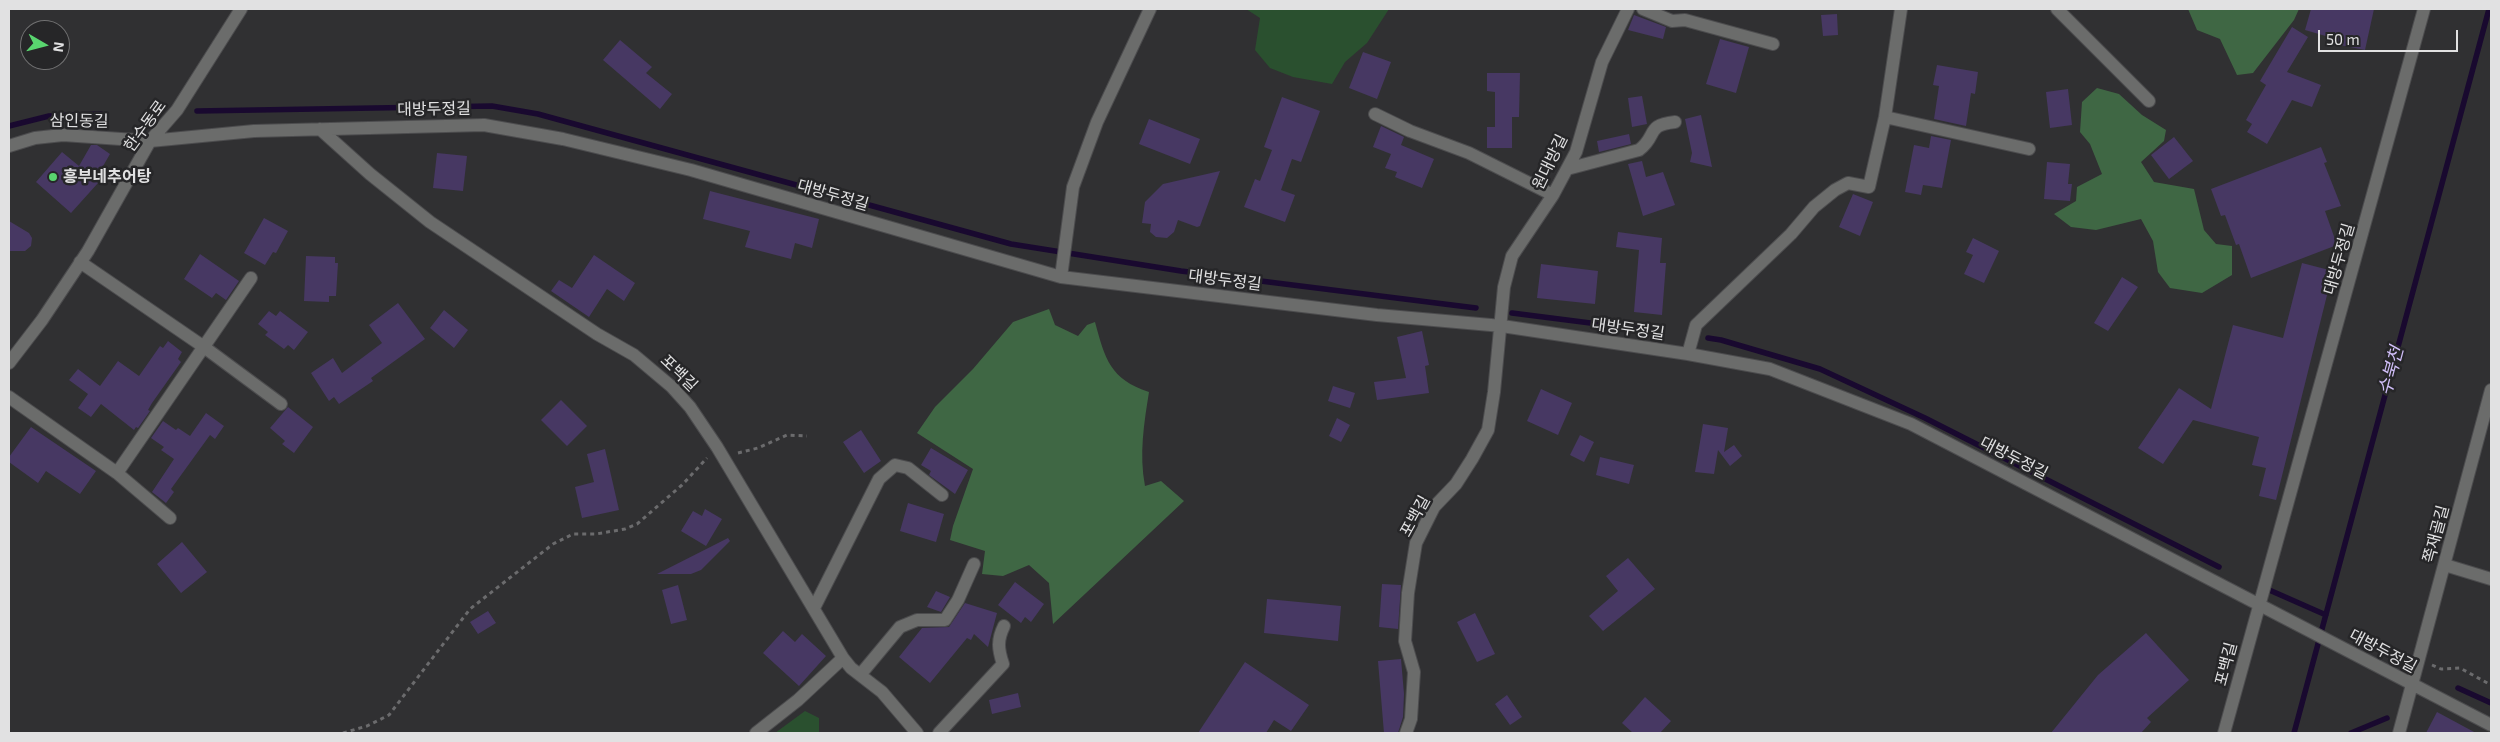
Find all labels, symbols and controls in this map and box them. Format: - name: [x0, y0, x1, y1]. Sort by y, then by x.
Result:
- north arrow: [20, 20, 70, 70]
- scale bar: [2320, 20, 2460, 52]
- text: 50 m: [2326, 30, 2360, 48]
- text: N: [50, 41, 68, 53]
- street label: 한수동로: [120, 97, 170, 155]
- street label: 대방두정길: [397, 99, 471, 119]
- street label: 삼인동길: [49, 111, 109, 131]
- street label: 원대방길: [1528, 131, 1572, 193]
- place label: 흥부네추어탕: [63, 167, 151, 187]
- marker: 흥부네추어탕: [47, 171, 59, 183]
- street label: 대방두정길: [795, 176, 871, 214]
- street label: 대방두정길: [2320, 221, 2358, 297]
- street label: 대방두정길: [1187, 266, 1263, 294]
- street label: 대방두정길: [1590, 314, 1666, 344]
- water label: 수북천: [2374, 344, 2408, 398]
- street label: 포백길: [656, 351, 702, 395]
- street label: 대방두정길: [1977, 433, 2051, 483]
- street label: 포백길: [1396, 492, 1434, 540]
- street label: 쪽재골길: [2419, 503, 2453, 565]
- street label: 대방두정길: [2346, 625, 2420, 677]
- street label: 포백길: [2211, 640, 2241, 688]

